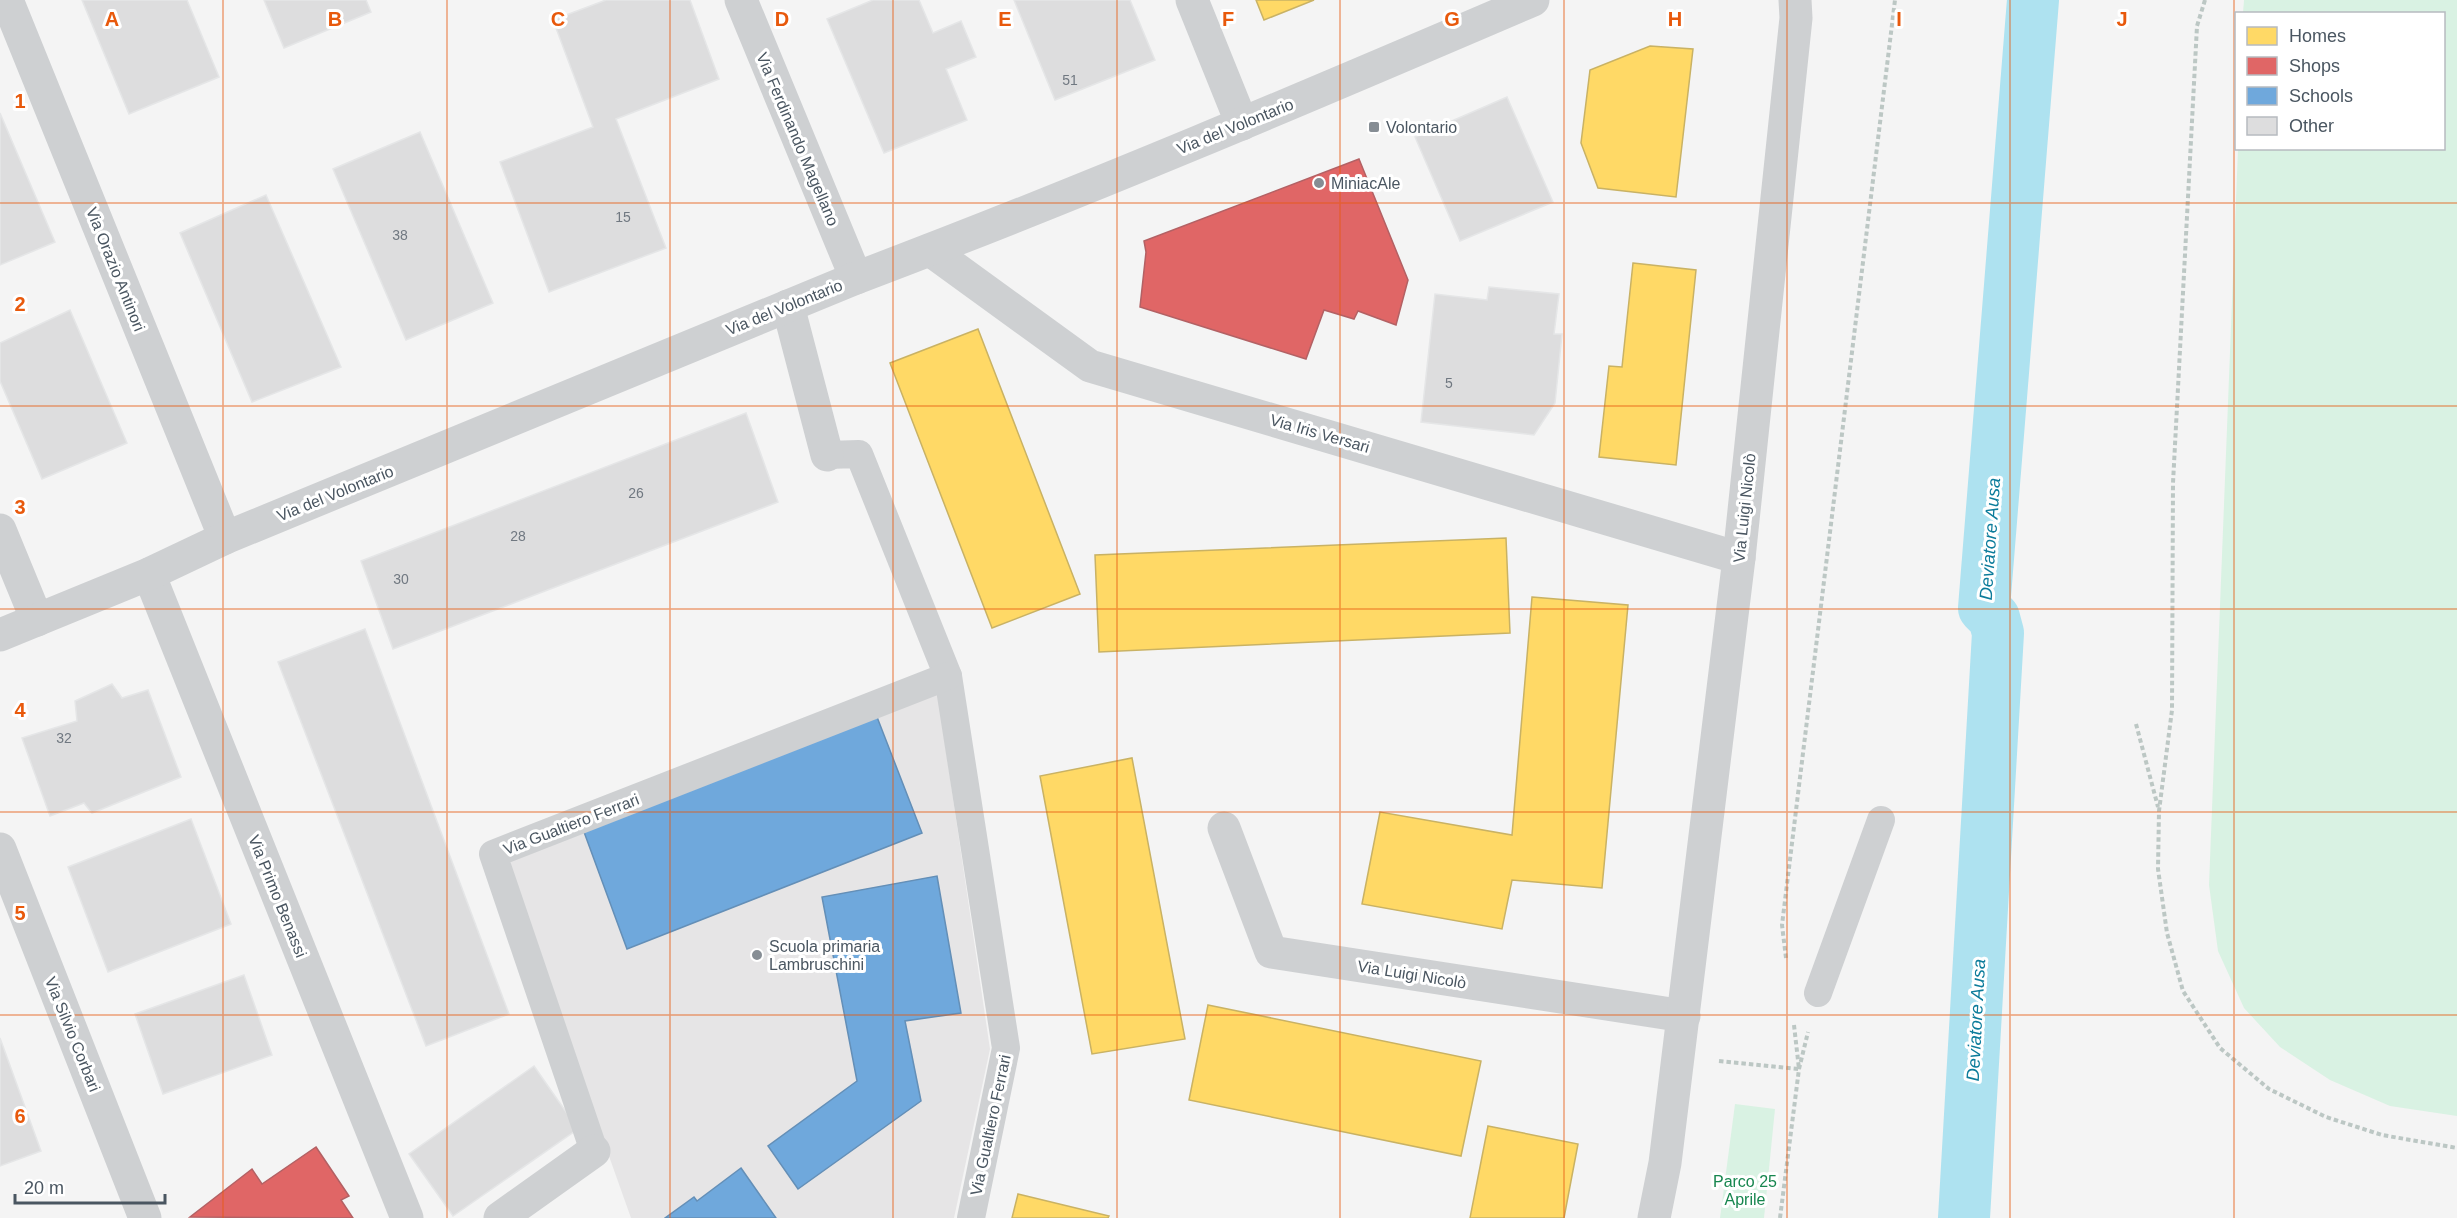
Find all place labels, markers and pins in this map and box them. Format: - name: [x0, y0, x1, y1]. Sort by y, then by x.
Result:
- place label: Volontario: [1386, 119, 1457, 136]
- marker: Volontario: [1367, 120, 1381, 134]
- place label: MiniacAle: [1331, 175, 1400, 192]
- marker: MiniacAle: [1312, 176, 1326, 190]
- place label: Scuola primaria Lambruschini: [769, 938, 880, 973]
- marker: Scuola primaria Lambruschini: [750, 948, 764, 962]

